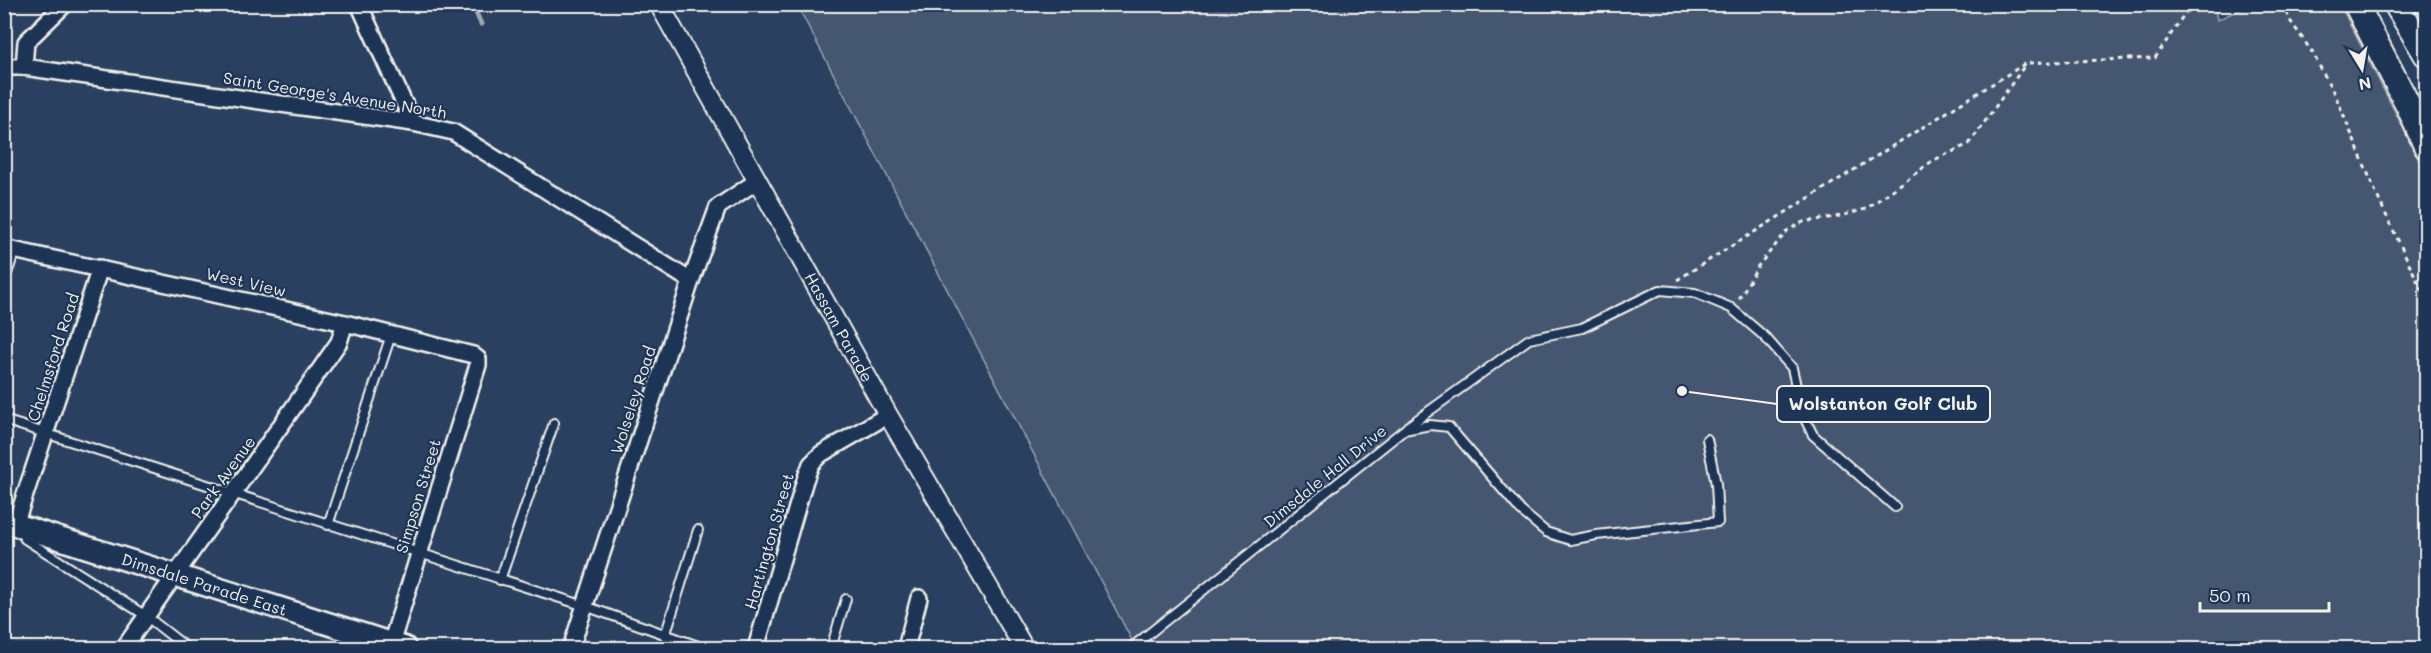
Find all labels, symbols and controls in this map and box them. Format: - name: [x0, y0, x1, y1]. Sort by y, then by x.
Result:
- north arrow: [2332, 39, 2392, 99]
- street label: Saint George's Avenue North: [222, 66, 448, 123]
- text: N: [2357, 73, 2373, 96]
- street label: West View: [204, 262, 288, 301]
- street label: Hassam Parade: [801, 268, 879, 386]
- street label: Chelmsford Road: [22, 290, 83, 424]
- street label: Wolseley Road: [605, 343, 660, 457]
- callout: Wolstanton Golf Club: [1777, 386, 1990, 422]
- text: Wolstanton Golf Club: [1788, 391, 1978, 415]
- street label: Dimsdale Hall Drive: [1259, 420, 1391, 532]
- street label: Park Avenue: [186, 431, 260, 522]
- street label: Simpson Street: [390, 436, 445, 556]
- street label: Hartington Street: [739, 470, 798, 611]
- street label: Dimsdale Parade East: [119, 548, 290, 620]
- scale bar: [2200, 575, 2329, 613]
- text: 50 m: [2209, 583, 2251, 607]

